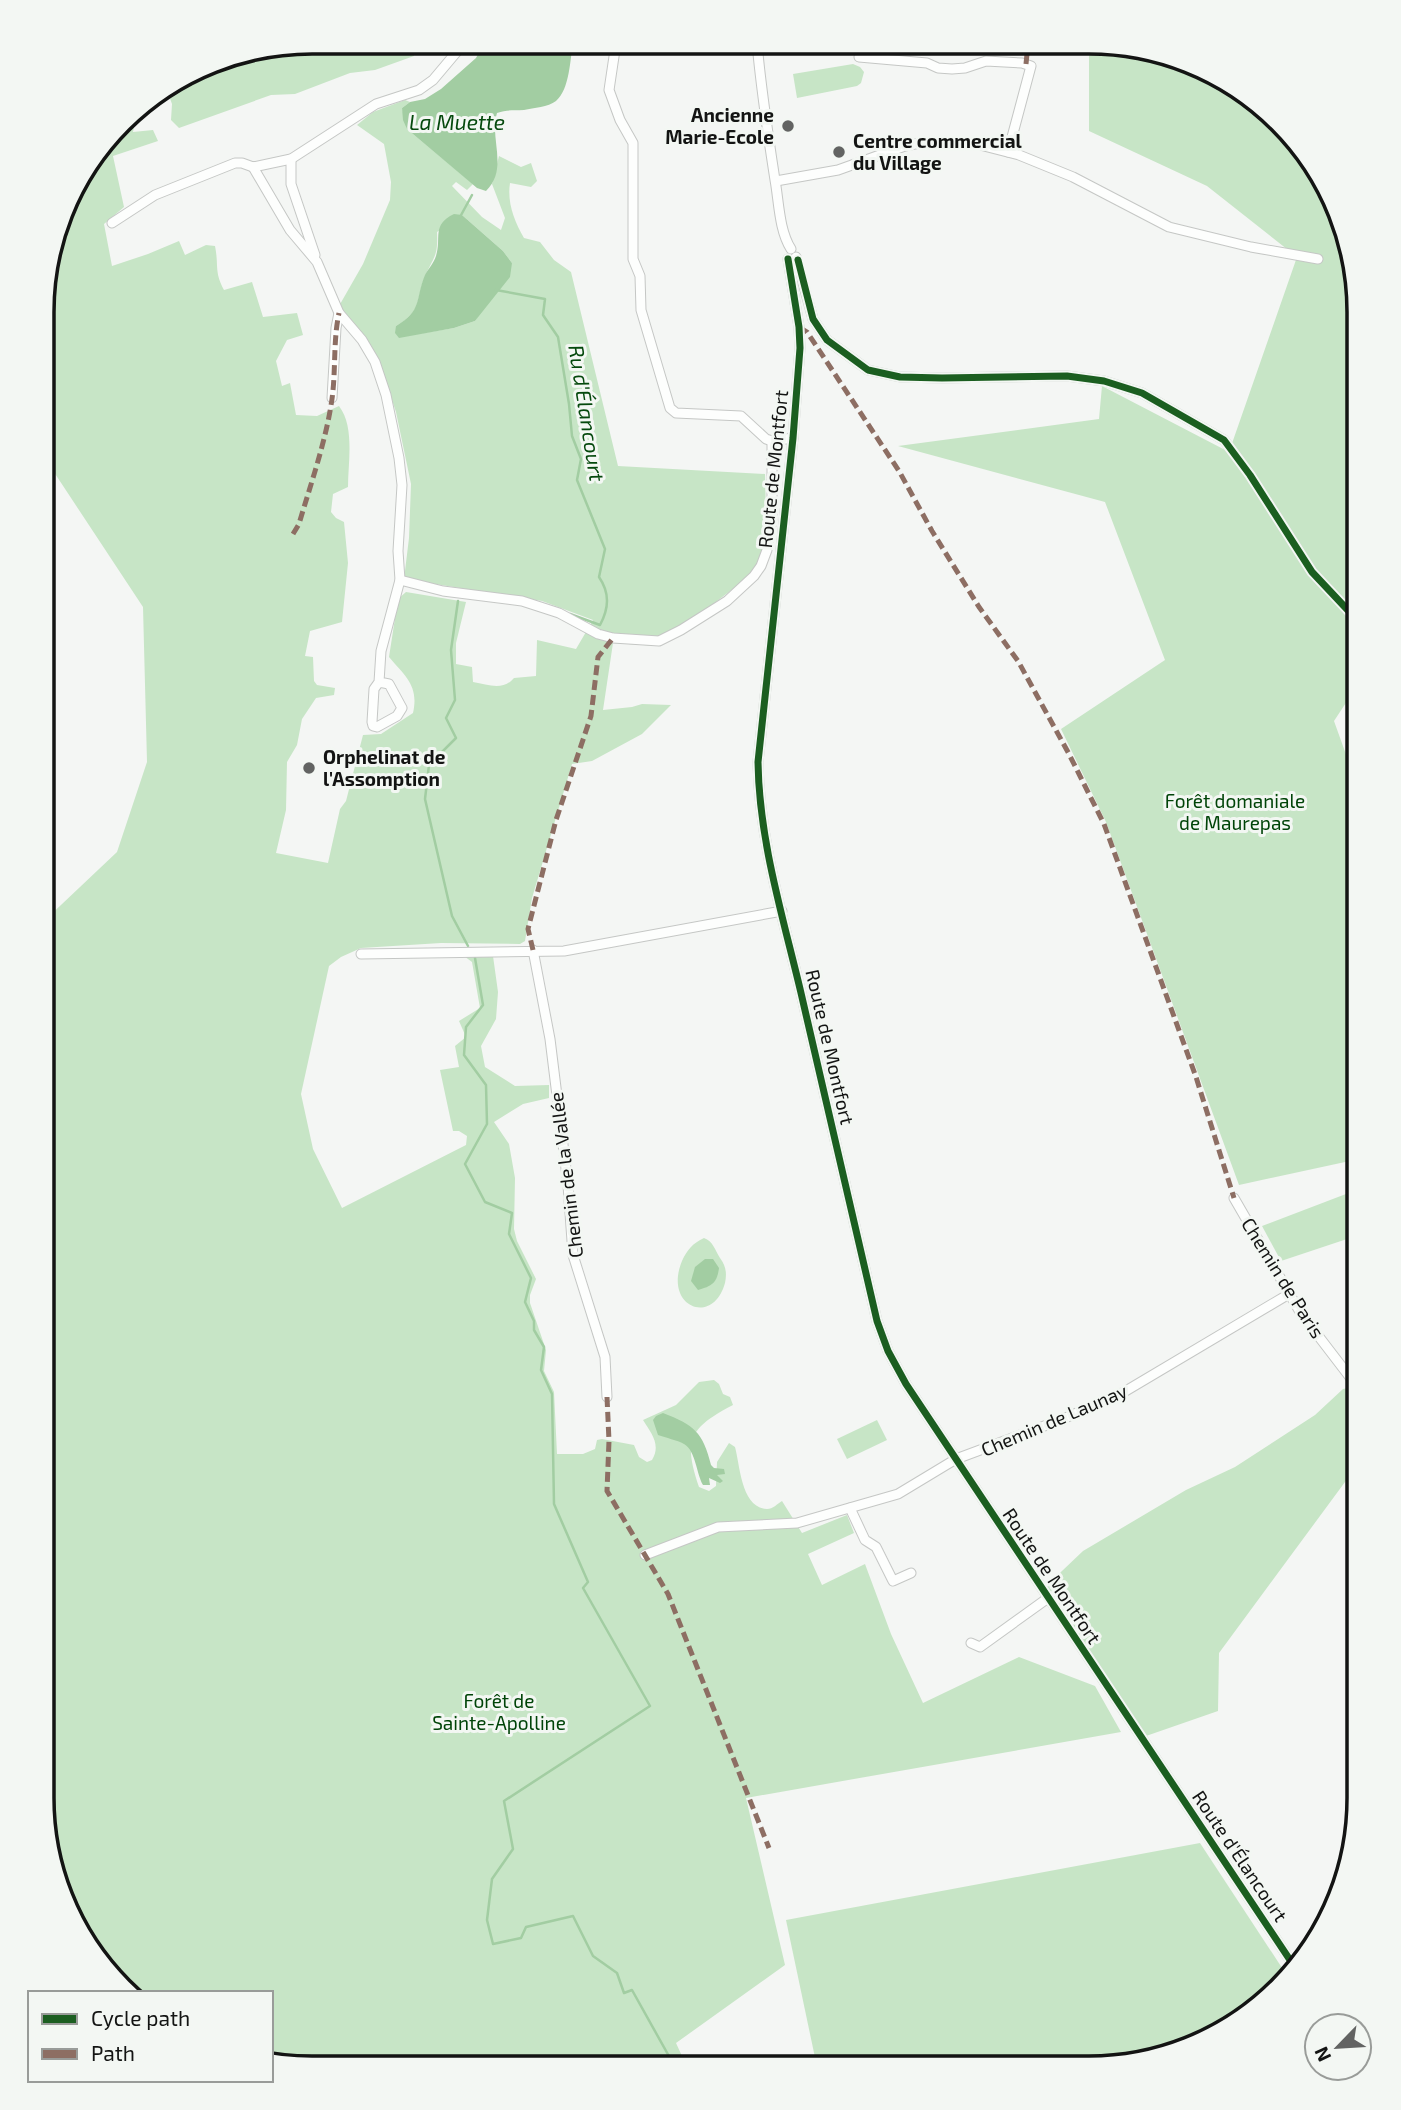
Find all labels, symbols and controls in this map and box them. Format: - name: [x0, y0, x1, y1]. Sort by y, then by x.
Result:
- place label: Ancienne Marie-Ecole: [665, 103, 774, 148]
- water label: La Muette: [409, 109, 505, 134]
- marker: Ancienne Marie-Ecole: [780, 118, 796, 134]
- place label: Centre commercial du Village: [853, 129, 1023, 174]
- marker: Centre commercial du Village: [831, 144, 847, 160]
- water label: Ru d'Élancourt: [564, 343, 611, 483]
- street label: Route de Montfort: [753, 389, 792, 549]
- place label: Orphelinat de l'Assomption: [323, 745, 446, 790]
- marker: Orphelinat de l'Assomption: [301, 760, 317, 776]
- park label: Forêt domaniale de Maurepas: [1165, 789, 1305, 834]
- street label: Route de Montfort: [801, 967, 860, 1127]
- street label: Chemin de la Vallée: [544, 1091, 587, 1259]
- street label: Chemin de Paris: [1237, 1213, 1330, 1342]
- street label: Chemin de Launay: [977, 1378, 1130, 1461]
- street label: Route de Montfort: [998, 1503, 1106, 1648]
- park label: Forêt de Sainte-Apolline: [432, 1689, 566, 1734]
- street label: Route d'Élancourt: [1188, 1786, 1293, 1926]
- legend: [28, 1991, 273, 2082]
- text: Cycle path: [91, 2005, 190, 2030]
- north arrow: [1303, 2012, 1373, 2082]
- text: Path: [91, 2040, 135, 2065]
- text: N: [1309, 2043, 1335, 2065]

